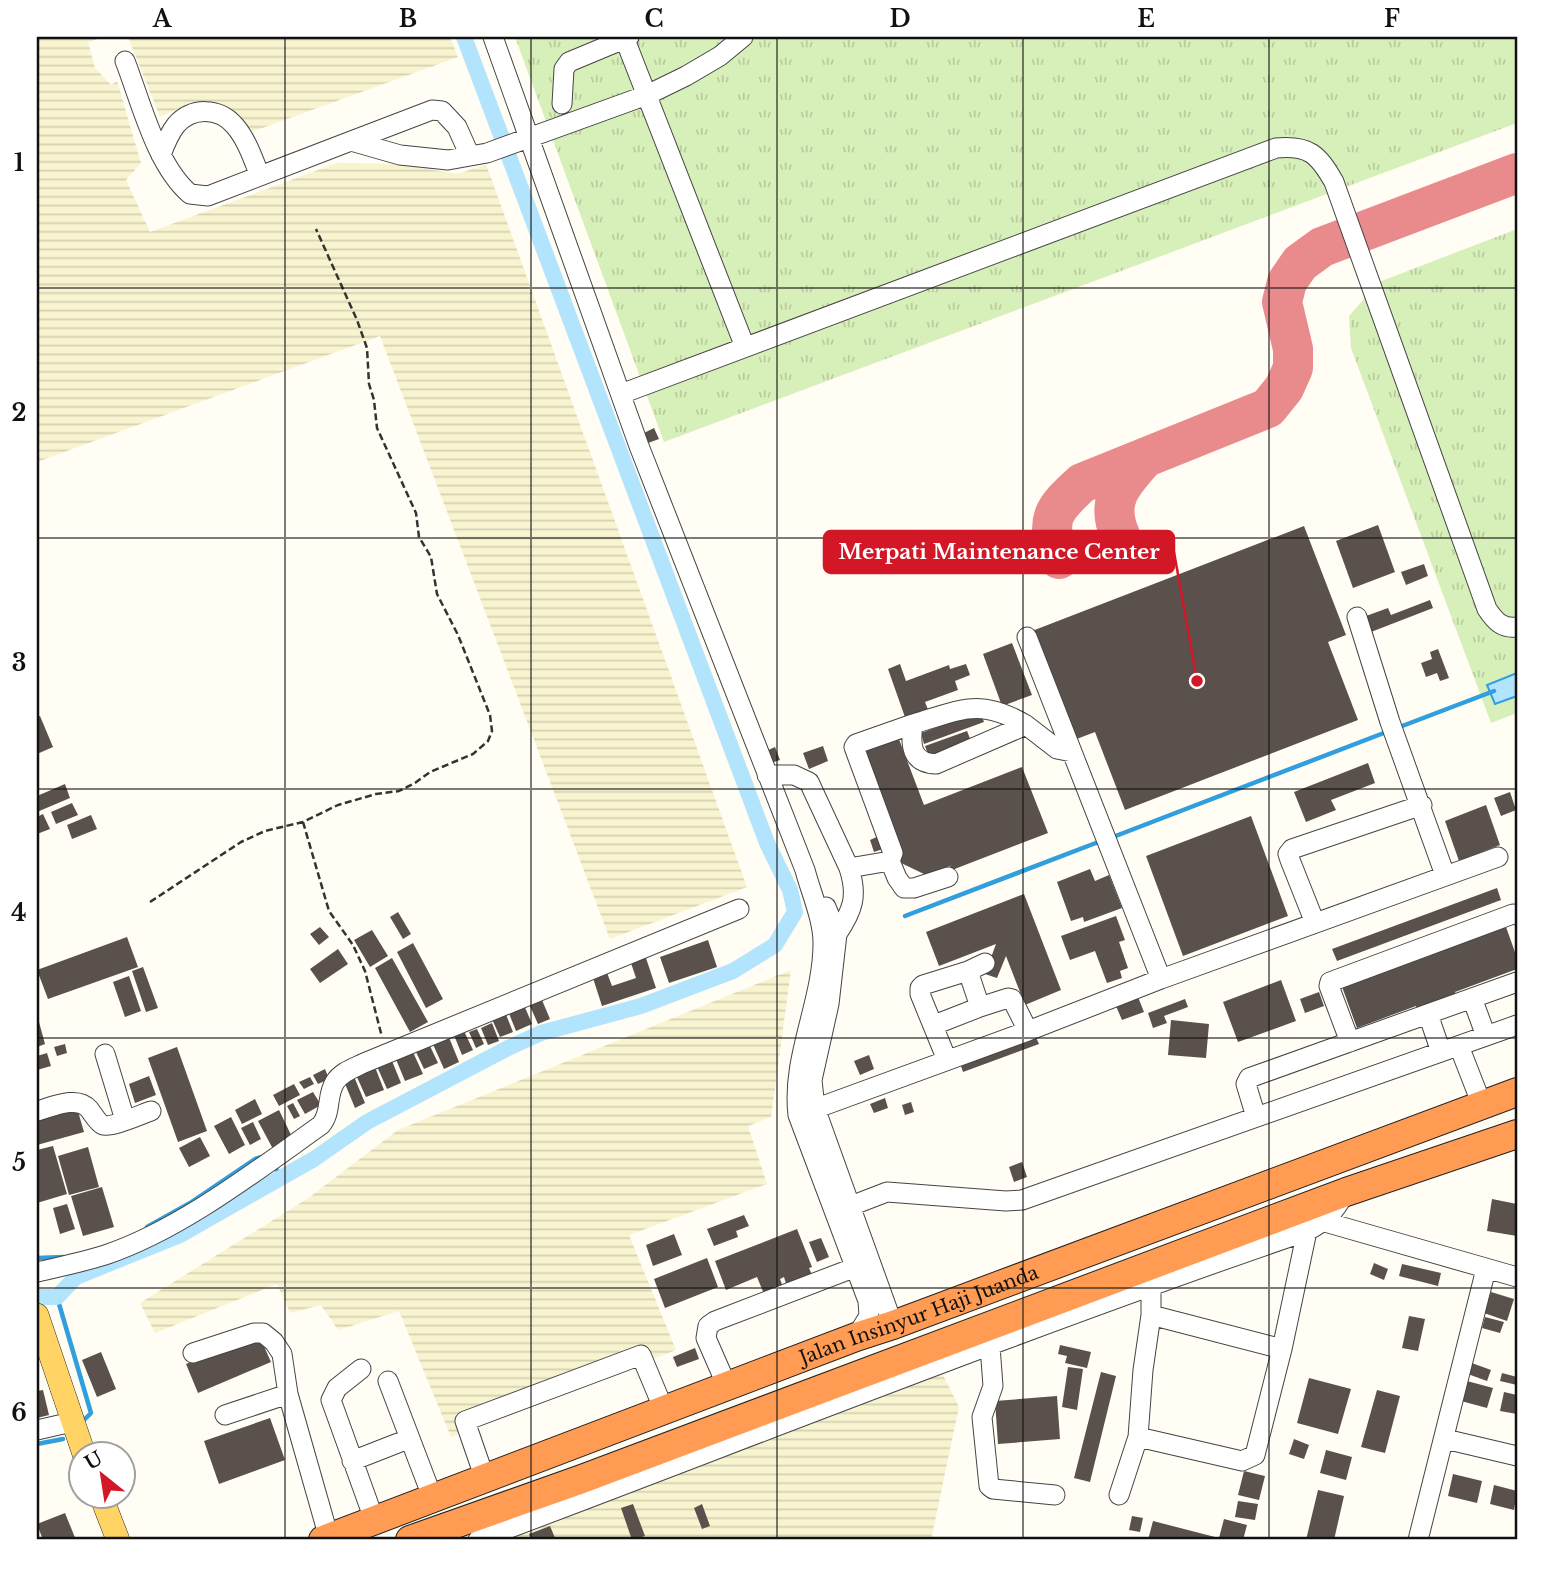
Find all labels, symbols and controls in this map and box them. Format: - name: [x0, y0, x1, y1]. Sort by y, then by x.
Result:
- text: A: [152, 5, 173, 33]
- text: B: [399, 5, 417, 33]
- text: C: [645, 5, 663, 33]
- text: D: [889, 5, 911, 33]
- text: E: [1137, 5, 1155, 33]
- text: F: [1384, 5, 1400, 33]
- text: 1: [14, 149, 24, 177]
- text: 2: [12, 399, 26, 427]
- callout: Merpati Maintenance Center: [824, 531, 1174, 573]
- text: Merpati Maintenance Center: [838, 539, 1160, 565]
- text: 3: [12, 649, 26, 677]
- text: 4: [11, 899, 27, 927]
- text: 5: [12, 1149, 26, 1177]
- street label: Jalan Insinyur Haji Juanda: [793, 1260, 1042, 1370]
- text: 6: [11, 1399, 27, 1427]
- north arrow: [66, 1440, 136, 1510]
- text: U: [81, 1446, 107, 1475]

